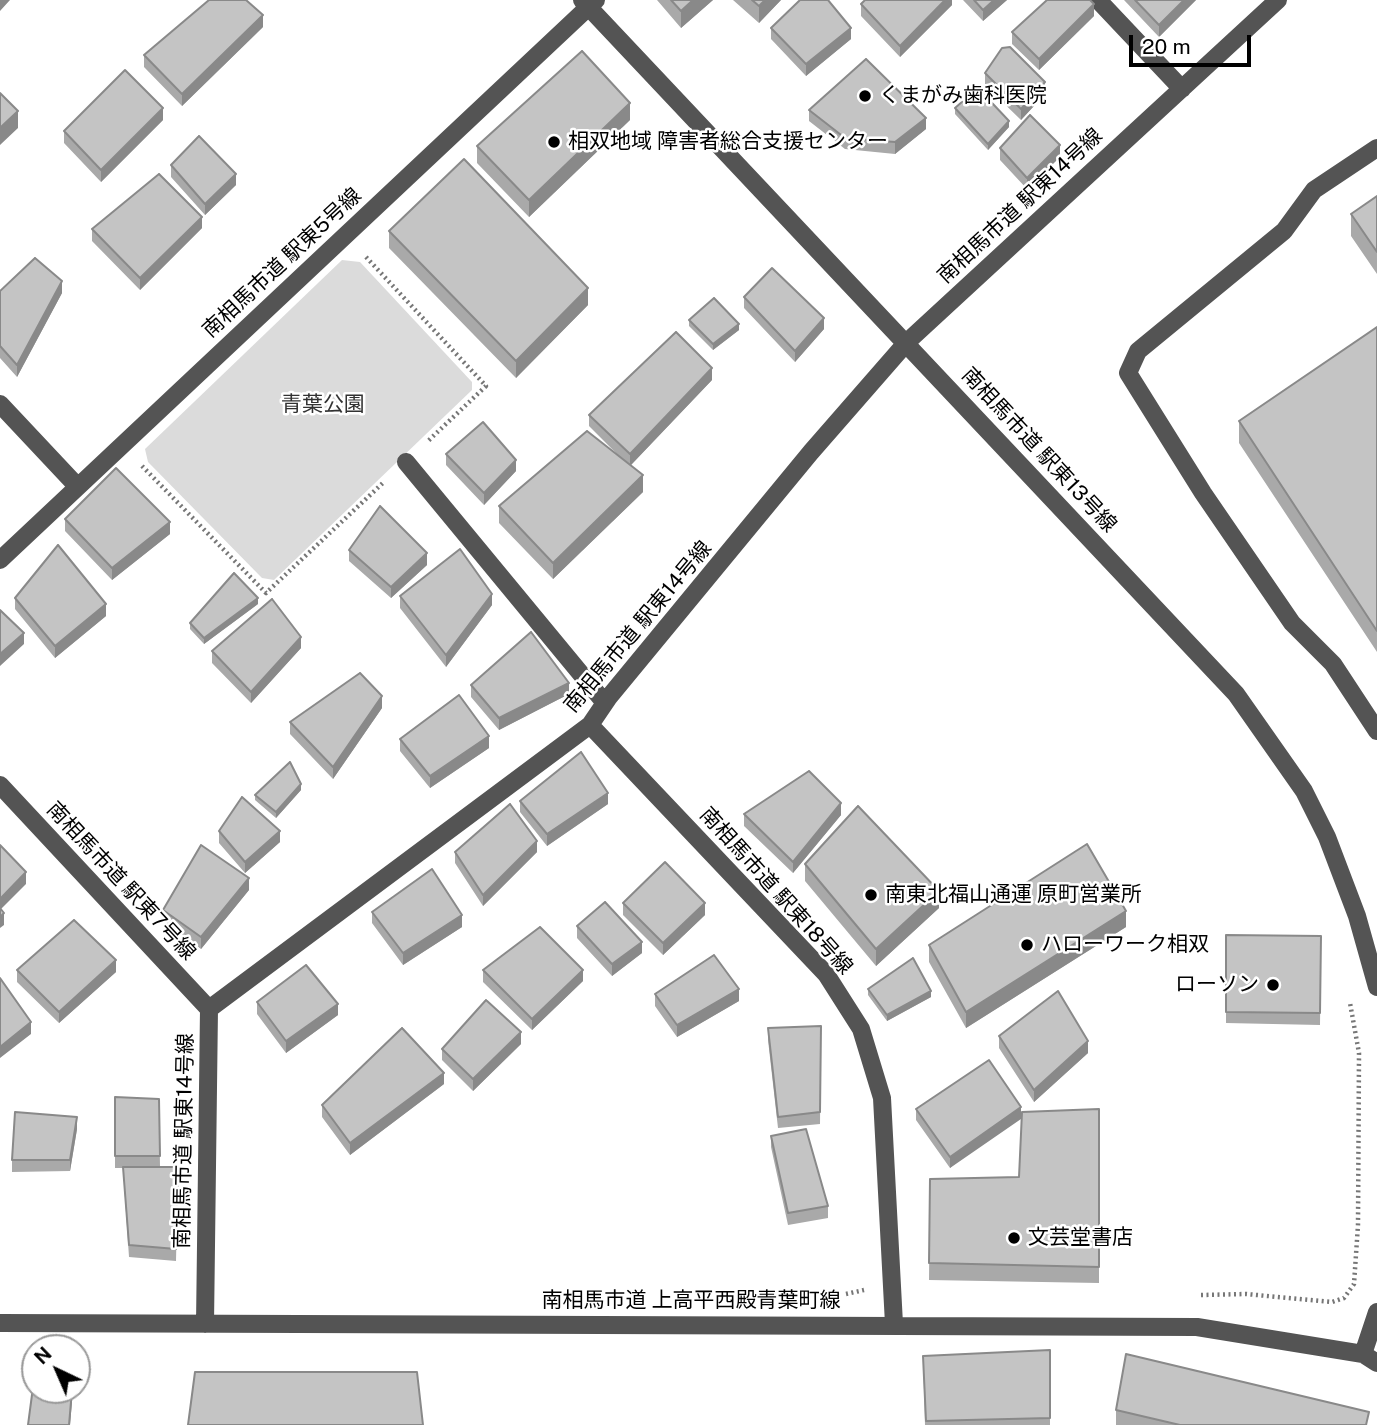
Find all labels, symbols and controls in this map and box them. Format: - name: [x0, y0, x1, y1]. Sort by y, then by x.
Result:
- scale bar: [1132, 21, 1254, 65]
- text: 20 m: [1142, 34, 1191, 59]
- place label: くまがみ歯科医院: [879, 83, 1047, 109]
- marker: くまがみ歯科医院: [857, 88, 873, 104]
- street label: 南相馬市道 駅東14号線: [932, 123, 1108, 289]
- place label: 相双地域 障害者総合支援センター: [568, 129, 888, 155]
- marker: 相双地域 障害者総合支援センター: [546, 134, 562, 150]
- street label: 南相馬市道 駅東5号線: [198, 183, 366, 343]
- street label: 南相馬市道 駅東13号線: [956, 362, 1122, 538]
- park label: 青葉公園: [281, 392, 365, 418]
- street label: 南相馬市道 駅東14号線: [559, 536, 717, 718]
- street label: 南相馬市道 駅東7号線: [41, 797, 201, 965]
- street label: 南相馬市道 駅東18号線: [694, 802, 858, 980]
- place label: 南東北福山通運 原町営業所: [885, 882, 1142, 908]
- marker: 南東北福山通運 原町営業所: [863, 887, 879, 903]
- place label: ハローワーク相双: [1041, 932, 1209, 958]
- marker: ハローワーク相双: [1019, 937, 1035, 953]
- place label: ローソン: [1175, 972, 1259, 998]
- marker: ローソン: [1265, 977, 1281, 993]
- street label: 南相馬市道 駅東14号線: [170, 1033, 198, 1249]
- place label: 文芸堂書店: [1028, 1225, 1133, 1251]
- marker: 文芸堂書店: [1006, 1230, 1022, 1246]
- street label: 南相馬市道 上高平西殿青葉町線: [541, 1288, 841, 1314]
- north arrow: [21, 1334, 91, 1404]
- text: N: [30, 1342, 56, 1368]

